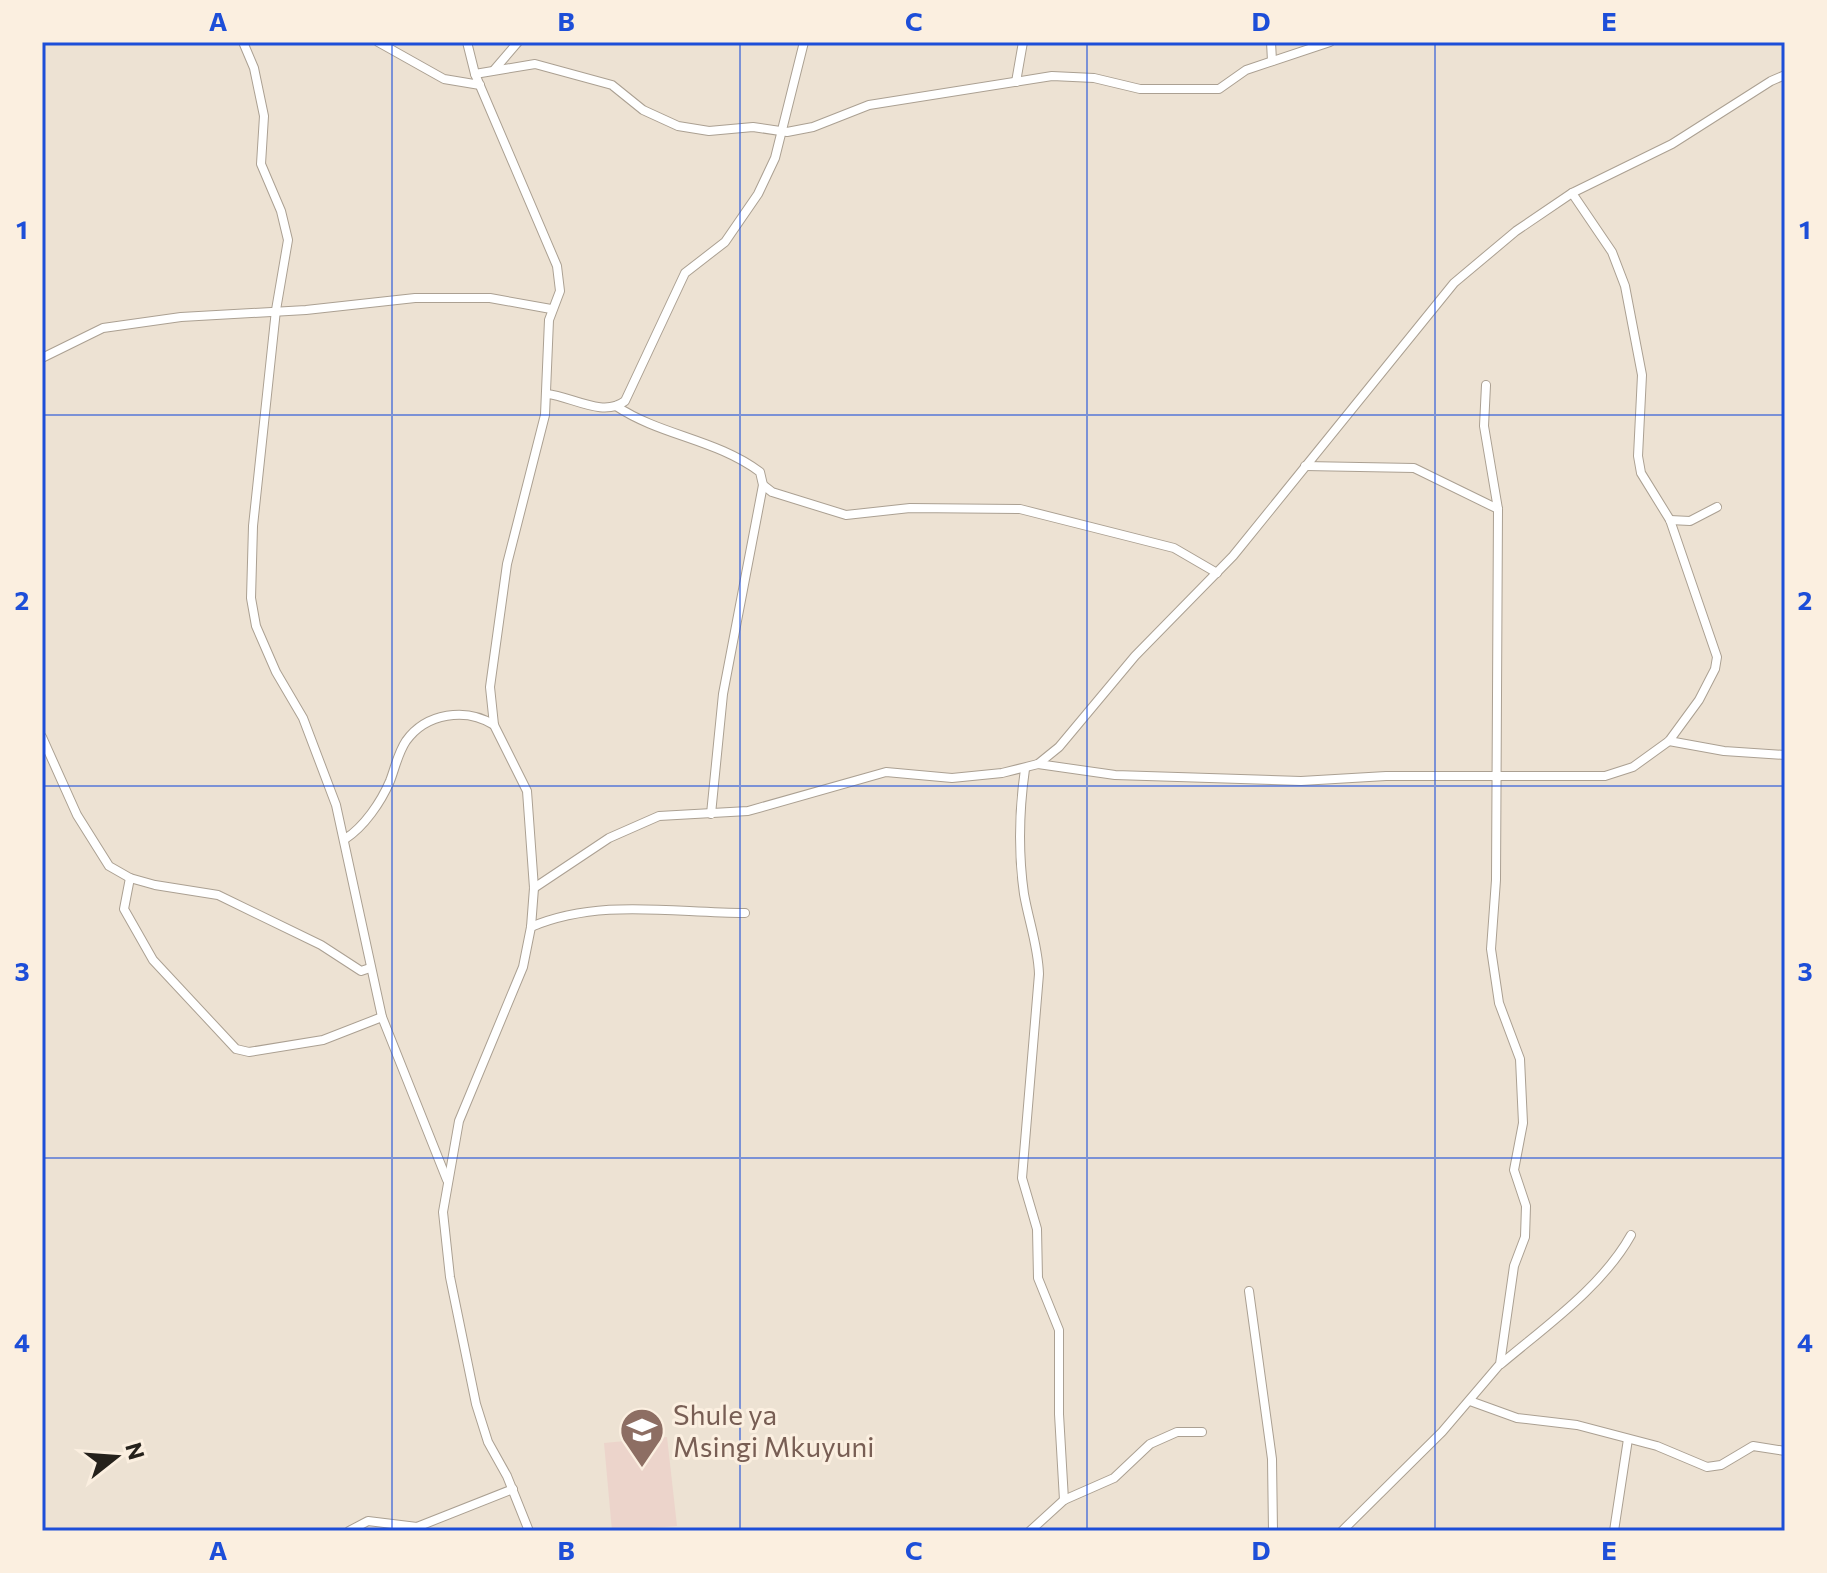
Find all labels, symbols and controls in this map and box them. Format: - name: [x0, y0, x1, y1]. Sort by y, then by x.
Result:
- text: A: [209, 5, 228, 36]
- text: B: [557, 5, 575, 36]
- text: C: [905, 5, 923, 36]
- text: D: [1251, 5, 1271, 36]
- text: E: [1601, 5, 1617, 36]
- text: 1: [16, 213, 28, 244]
- text: 1: [1799, 213, 1811, 244]
- text: 2: [15, 584, 29, 615]
- text: 2: [1798, 584, 1812, 615]
- text: 3: [14, 955, 30, 986]
- text: 3: [1797, 955, 1813, 986]
- text: 4: [14, 1326, 30, 1357]
- text: 4: [1797, 1326, 1813, 1357]
- place label: Shule ya Msingi Mkuyuni: [673, 1397, 875, 1463]
- school or university icon: Shule ya Msingi Mkuyuni: [618, 1406, 666, 1469]
- north arrow: [76, 1417, 156, 1497]
- text: N: [120, 1439, 151, 1463]
- text: A: [209, 1534, 228, 1565]
- text: B: [557, 1534, 575, 1565]
- text: C: [905, 1534, 923, 1565]
- text: D: [1251, 1534, 1271, 1565]
- text: E: [1601, 1534, 1617, 1565]

